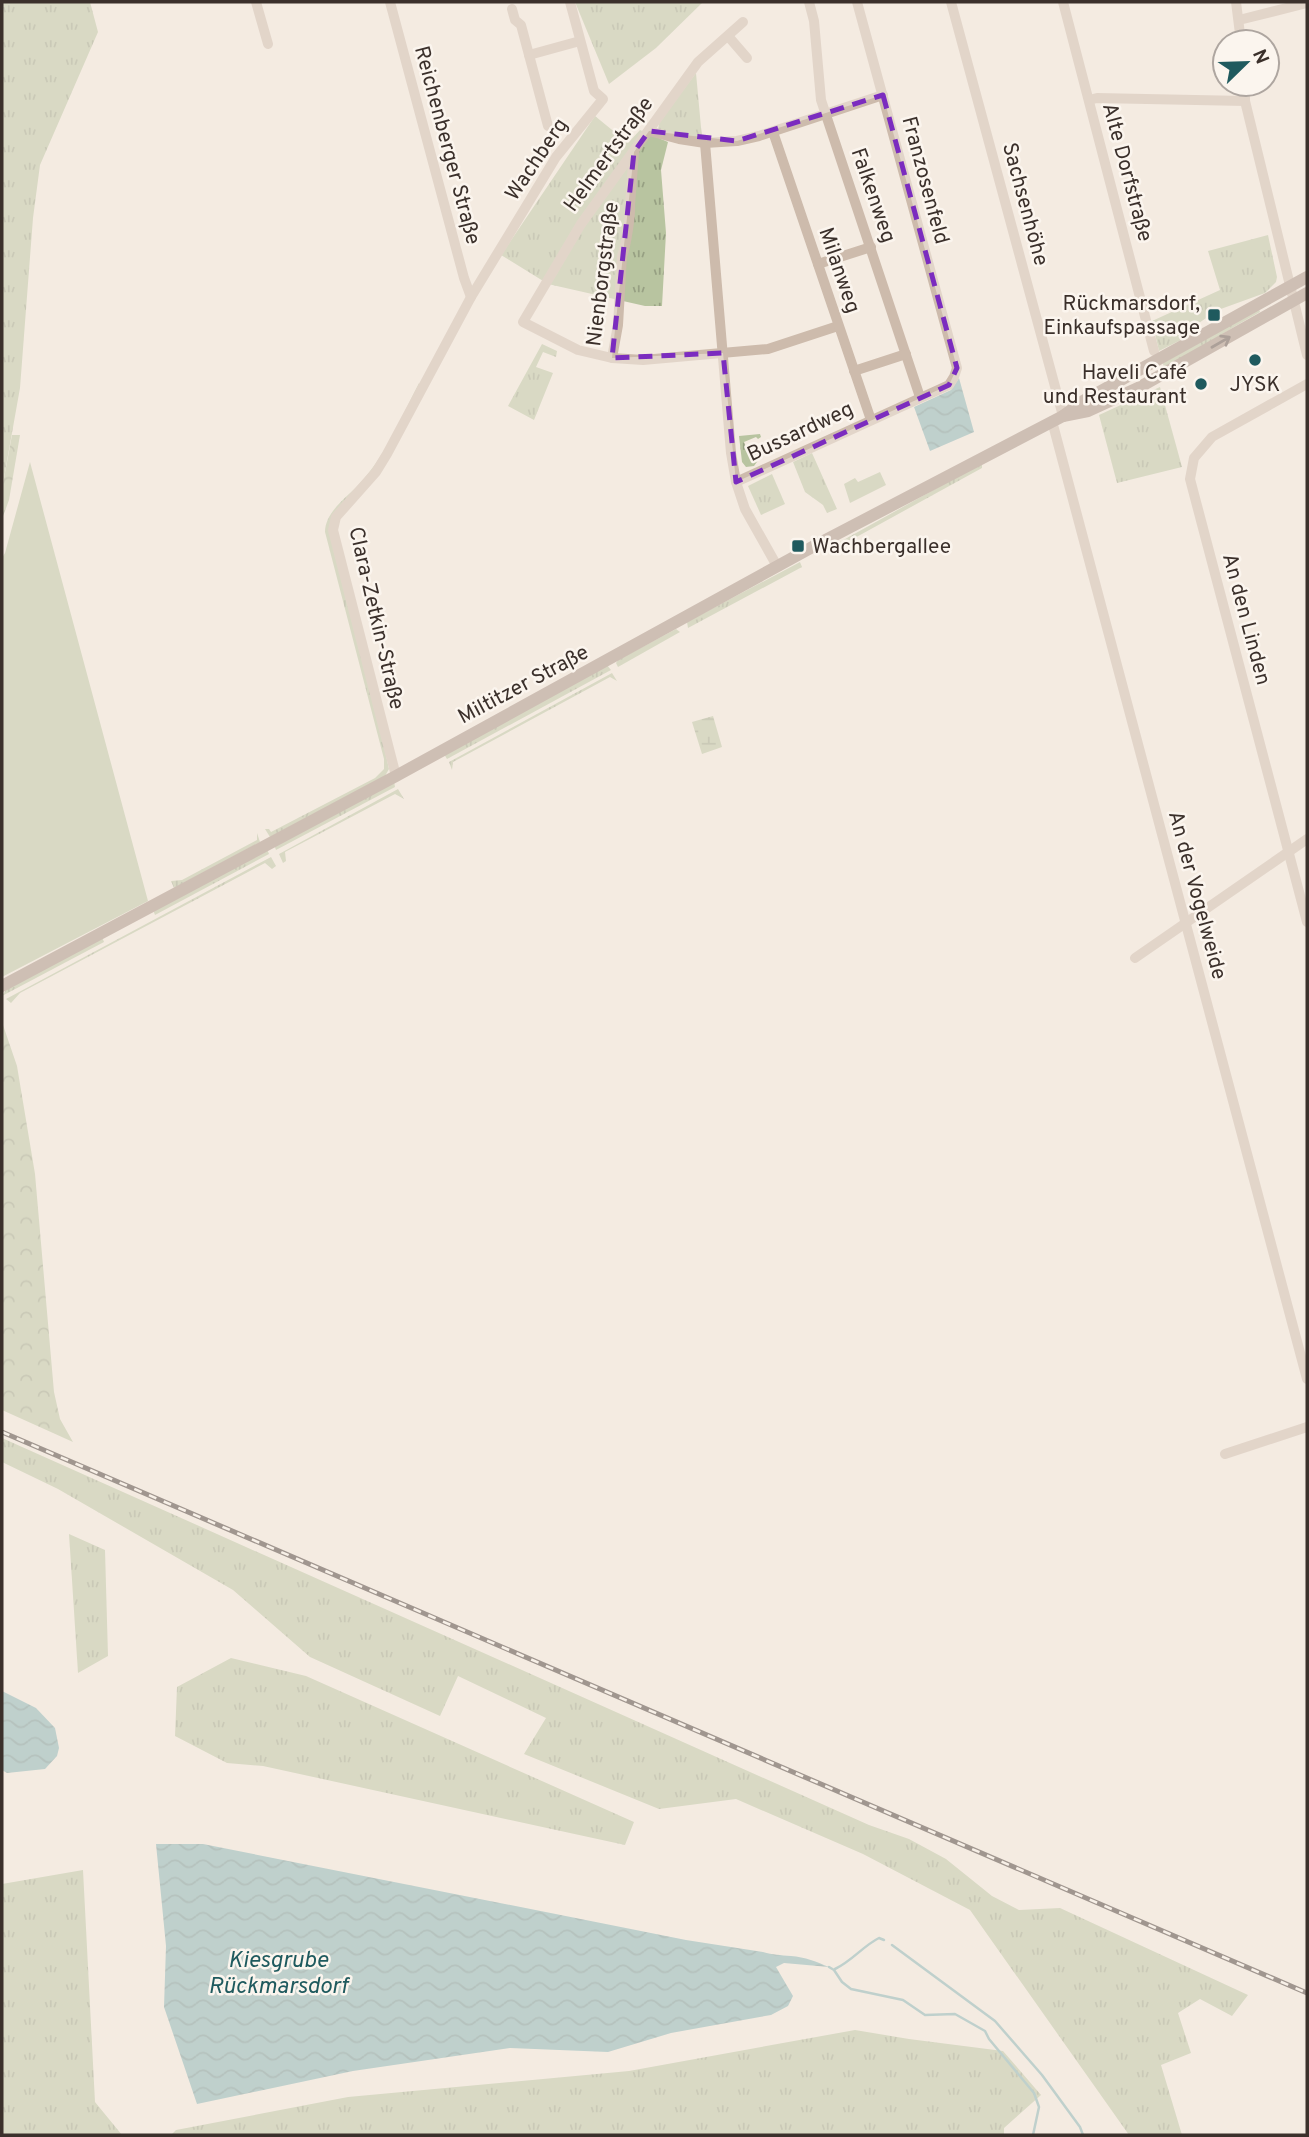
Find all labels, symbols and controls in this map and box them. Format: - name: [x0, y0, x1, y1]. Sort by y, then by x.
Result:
- north arrow: [1211, 28, 1281, 98]
- street label: Reichenberger Straße: [407, 43, 486, 248]
- text: N: [1246, 46, 1274, 68]
- street label: Helmertstraße: [558, 92, 660, 218]
- street label: Alte Dorfstraße: [1095, 100, 1158, 245]
- street label: Wachberg: [500, 113, 575, 206]
- street label: Franzosenfeld: [895, 114, 955, 247]
- street label: Sachsenhöhe: [995, 140, 1054, 269]
- street label: Falkenweg: [844, 144, 901, 247]
- street label: Nienborgstraße: [581, 200, 626, 348]
- street label: Milanweg: [811, 224, 866, 317]
- place label: Rückmarsdorf, Einkaufspassage: [1043, 291, 1200, 342]
- marker: Rückmarsdorf, Einkaufspassage: [1206, 307, 1222, 323]
- one-way arrow: [1210, 335, 1231, 348]
- marker: JYSK: [1247, 352, 1263, 368]
- place label: Haveli Café und Restaurant: [1043, 360, 1187, 411]
- place label: JYSK: [1230, 372, 1280, 399]
- marker: Haveli Café und Restaurant: [1193, 376, 1209, 392]
- street label: Bussardweg: [743, 396, 858, 469]
- street label: Clara-Zetkin-Straße: [341, 524, 410, 712]
- place label: Wachbergallee: [812, 534, 951, 561]
- marker: Wachbergallee: [790, 538, 806, 554]
- street label: An den Linden: [1215, 550, 1276, 688]
- street label: Miltitzer Straße: [454, 639, 594, 731]
- street label: An der Vogelweide: [1161, 808, 1232, 983]
- water label: Kiesgrube Rückmarsdorf: [208, 1947, 351, 2002]

